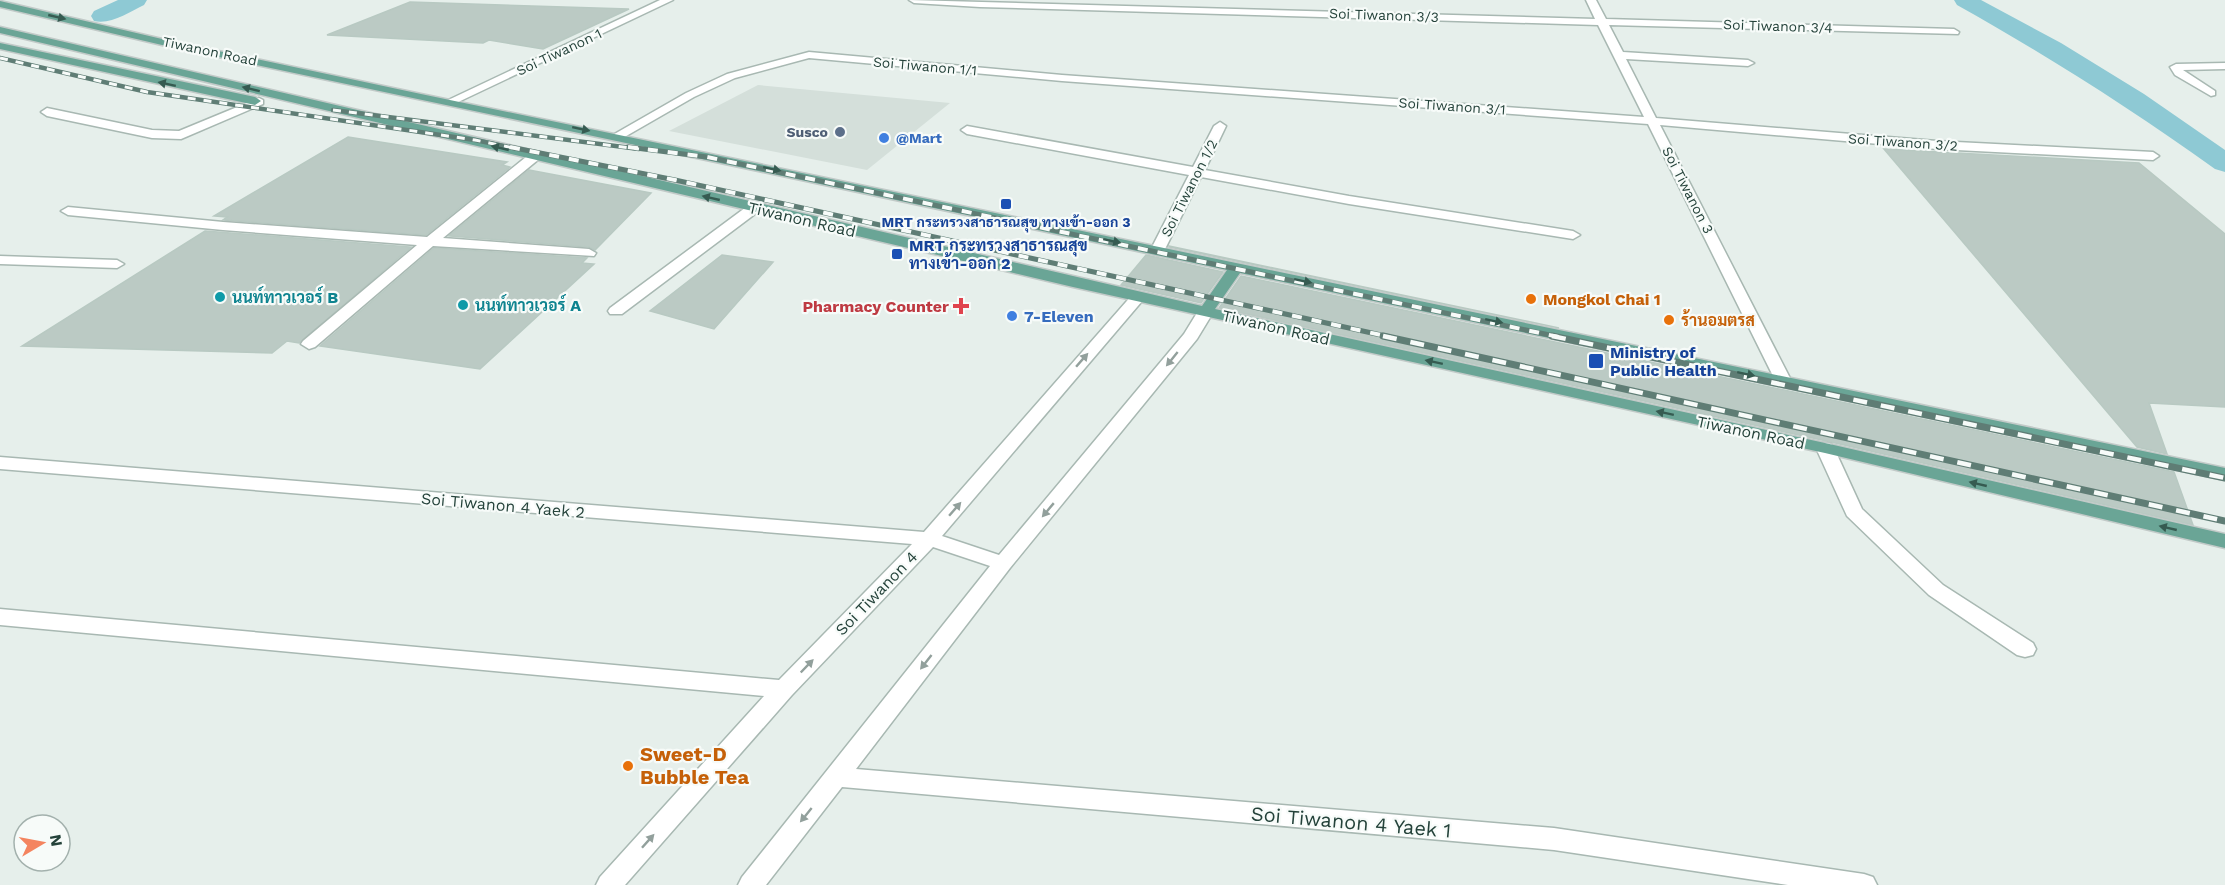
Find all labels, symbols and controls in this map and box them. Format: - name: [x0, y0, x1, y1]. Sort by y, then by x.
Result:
- street label: Soi Tiwanon 3/3: [1329, 5, 1439, 25]
- one-way arrow: [48, 13, 66, 23]
- street label: Soi Tiwanon 3/4: [1723, 16, 1833, 36]
- street label: Soi Tiwanon 1: [514, 25, 604, 79]
- street label: Tiwanon Road: [161, 33, 259, 69]
- street label: Soi Tiwanon 1/1: [872, 53, 978, 79]
- one-way arrow: [157, 79, 176, 88]
- one-way arrow: [242, 83, 260, 93]
- street label: Soi Tiwanon 3/1: [1398, 94, 1506, 118]
- place label: Susco: [787, 124, 828, 140]
- one-way arrow: [572, 125, 591, 134]
- marker: Susco: [833, 125, 847, 139]
- place label: @Mart: [896, 130, 942, 146]
- street label: Soi Tiwanon 3/2: [1848, 130, 1958, 154]
- marker: @Mart: [877, 131, 891, 145]
- street label: Soi Tiwanon 1/2: [1158, 137, 1220, 239]
- one-way arrow: [491, 143, 510, 153]
- street label: Soi Tiwanon 3: [1659, 144, 1717, 236]
- one-way arrow: [763, 165, 782, 174]
- one-way arrow: [701, 193, 720, 202]
- marker: MRT กระทรวงสาธารณสุข ทางเข้า-ออก 3: [999, 197, 1013, 211]
- street label: Tiwanon Road: [746, 198, 858, 241]
- place label: MRT กระทรวงสาธารณสุข ทางเข้า-ออก 3: [881, 214, 1131, 233]
- place label: MRT กระทรวงสาธารณสุข ทางเข้า-ออก 2: [909, 236, 1088, 273]
- one-way arrow: [1103, 237, 1121, 247]
- marker: MRT กระทรวงสาธารณสุข ทางเข้า-ออก 2: [890, 247, 904, 261]
- one-way arrow: [1294, 277, 1313, 286]
- place label: นนท์ทาวเวอร์ B: [232, 286, 338, 307]
- marker: นนท์ทาวเวอร์ B: [213, 290, 227, 304]
- place label: Mongkol Chai 1: [1543, 290, 1661, 309]
- marker: Mongkol Chai 1: [1524, 292, 1538, 306]
- place label: นนท์ทาวเวอร์ A: [475, 294, 581, 315]
- place label: Pharmacy Counter: [802, 297, 949, 316]
- marker: นนท์ทาวเวอร์ A: [456, 298, 470, 312]
- marker: Pharmacy Counter: [954, 299, 968, 313]
- street label: Tiwanon Road: [1220, 306, 1332, 349]
- place label: 7-Eleven: [1024, 307, 1094, 326]
- marker: 7-Eleven: [1005, 309, 1019, 323]
- place label: ร้านอมตรส: [1681, 309, 1755, 330]
- marker: ร้านอมตรส: [1662, 313, 1676, 327]
- one-way arrow: [1485, 317, 1504, 326]
- place label: Ministry of Public Health: [1610, 343, 1717, 380]
- one-way arrow: [1166, 351, 1179, 367]
- marker: Ministry of Public Health: [1587, 352, 1605, 370]
- one-way arrow: [1075, 353, 1088, 368]
- one-way arrow: [1424, 357, 1443, 366]
- one-way arrow: [1737, 370, 1756, 379]
- one-way arrow: [1655, 408, 1674, 417]
- street label: Tiwanon Road: [1695, 412, 1807, 453]
- one-way arrow: [1968, 479, 1987, 488]
- street label: Soi Tiwanon 4 Yaek 2: [420, 489, 585, 522]
- one-way arrow: [948, 502, 961, 517]
- one-way arrow: [1042, 502, 1055, 518]
- one-way arrow: [2159, 523, 2177, 533]
- street label: Soi Tiwanon 4: [831, 547, 921, 639]
- one-way arrow: [920, 654, 933, 670]
- one-way arrow: [799, 659, 813, 673]
- place label: Sweet-D Bubble Tea: [640, 742, 749, 789]
- marker: Sweet-D Bubble Tea: [621, 759, 635, 773]
- street label: Soi Tiwanon 4 Yaek 1: [1250, 801, 1452, 843]
- one-way arrow: [801, 808, 813, 823]
- north arrow: [12, 813, 72, 873]
- text: N: [46, 833, 67, 848]
- one-way arrow: [641, 834, 655, 849]

